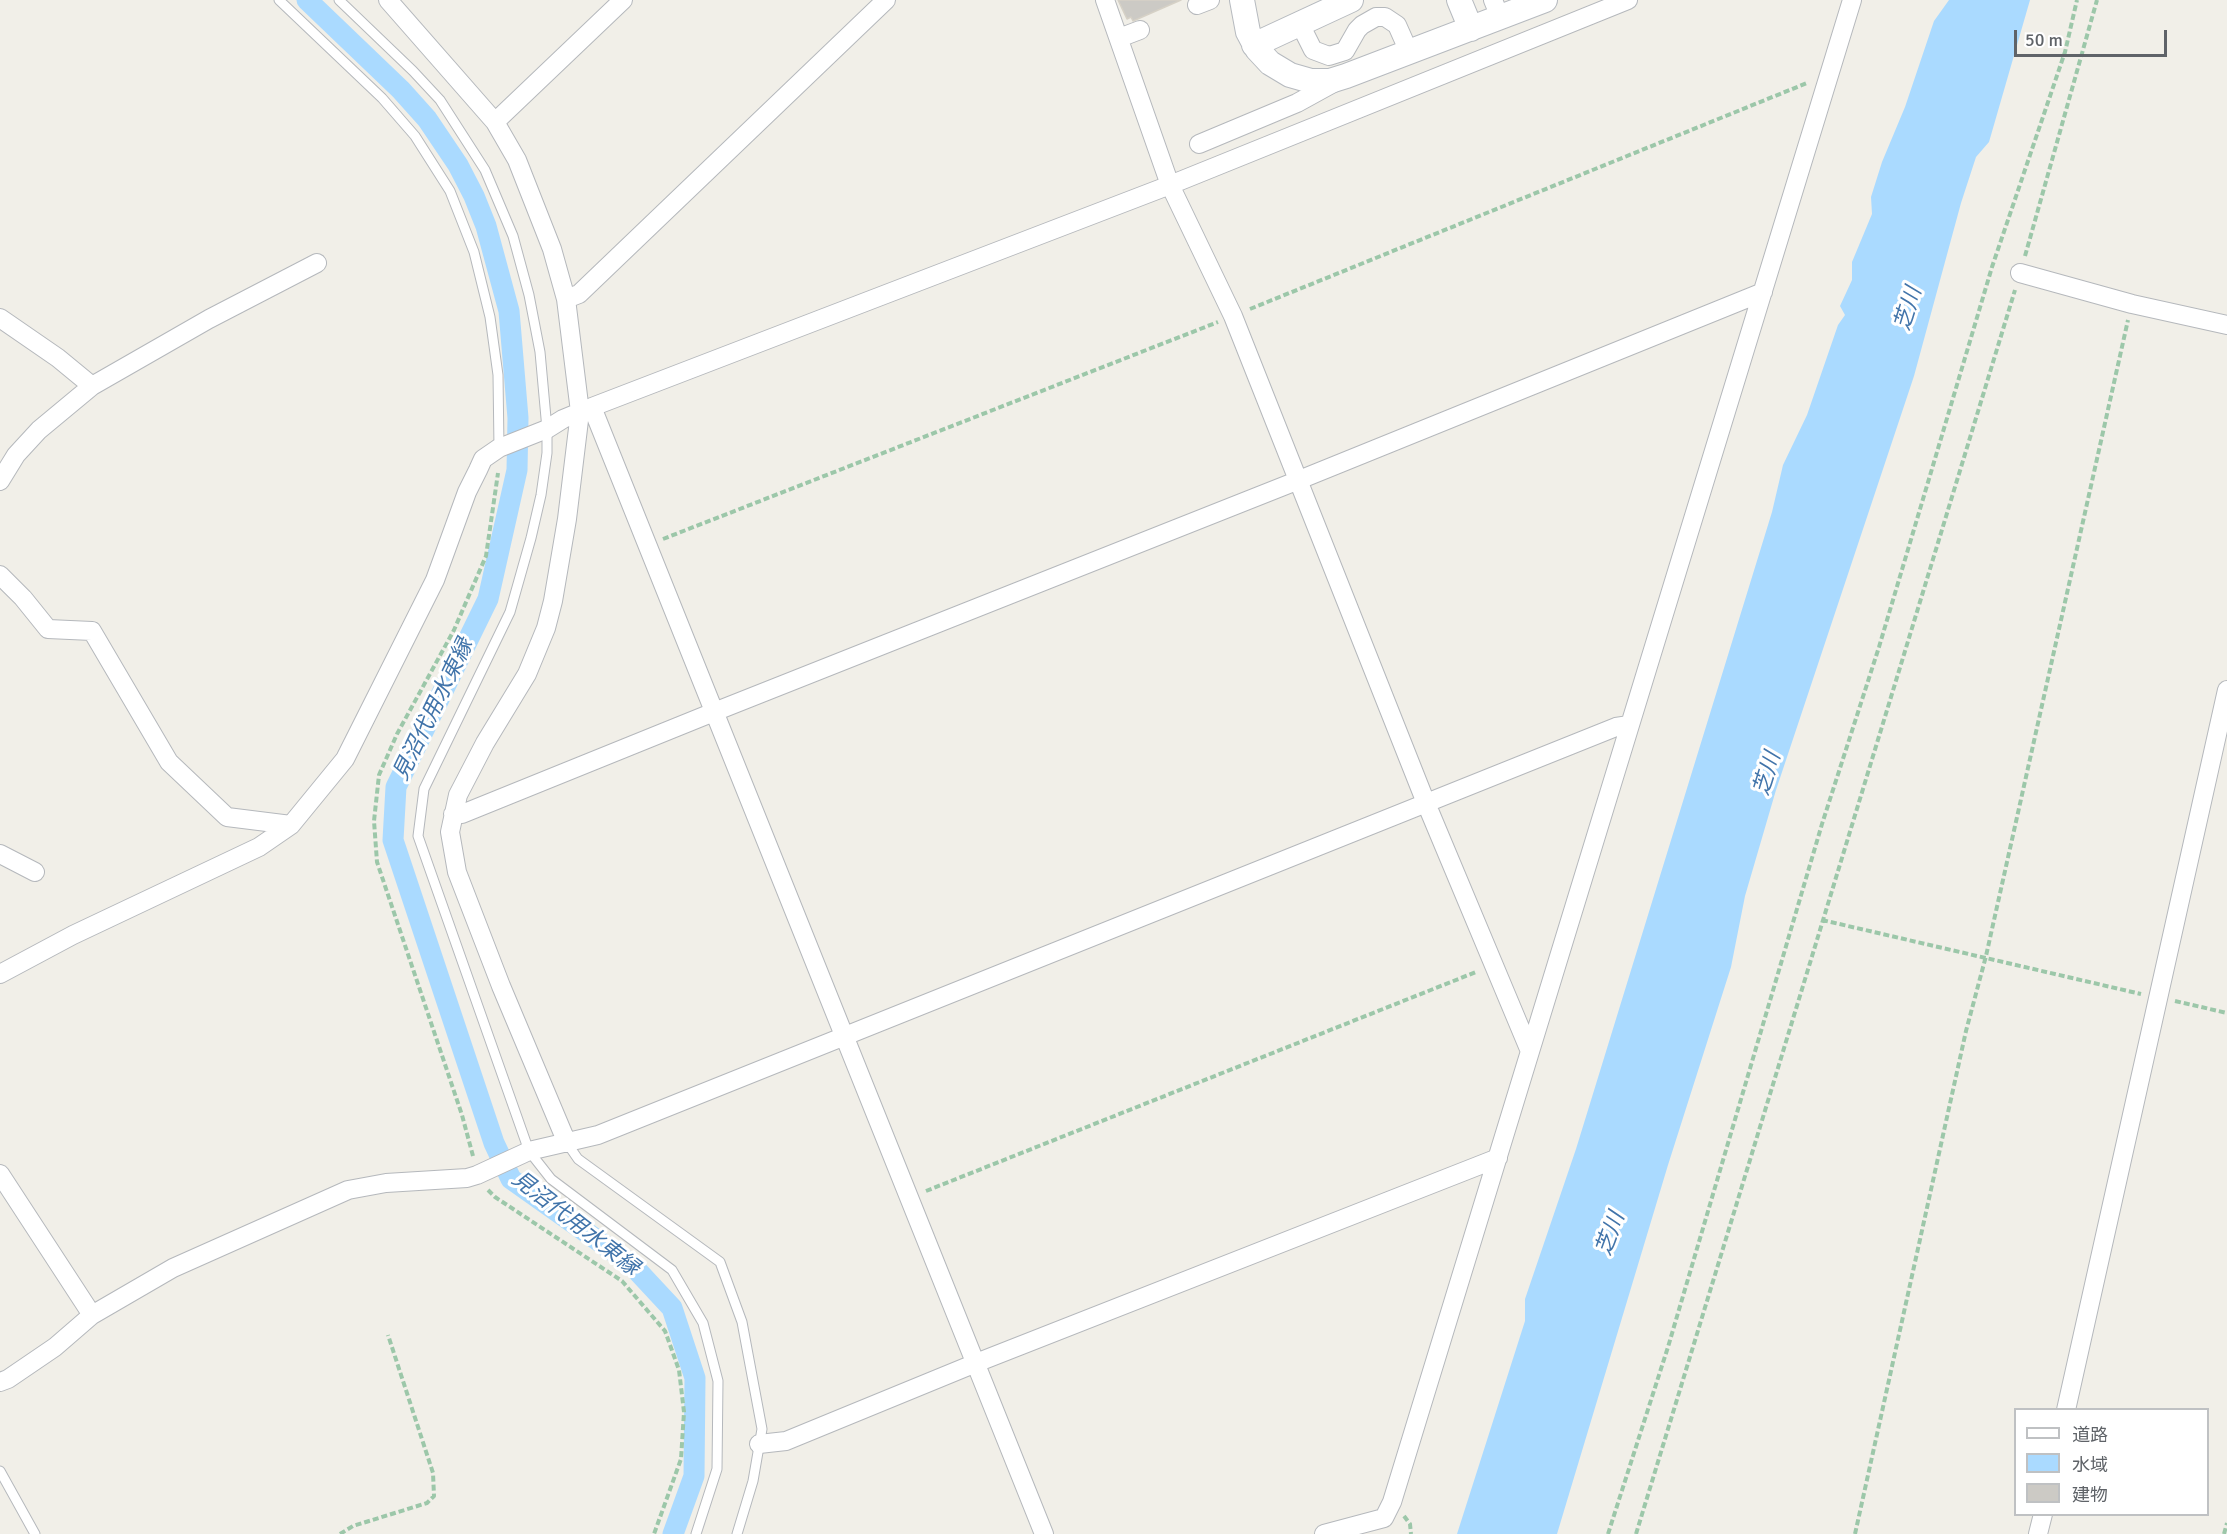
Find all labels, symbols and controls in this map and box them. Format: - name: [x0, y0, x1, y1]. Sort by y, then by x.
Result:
- scale bar: [2017, 18, 2170, 56]
- text: 50 m: [2025, 29, 2063, 51]
- water label: 芝川: [1890, 284, 1928, 334]
- water label: 見沼代用水東縁: [388, 635, 480, 785]
- water label: 芝川: [1749, 749, 1787, 799]
- water label: 見沼代用水東縁: [506, 1166, 644, 1282]
- water label: 芝川: [1591, 1209, 1631, 1259]
- legend: [2014, 1408, 2209, 1516]
- text: 道路: [2072, 1424, 2108, 1446]
- text: 水域: [2072, 1454, 2108, 1476]
- text: 建物: [2072, 1484, 2108, 1506]

